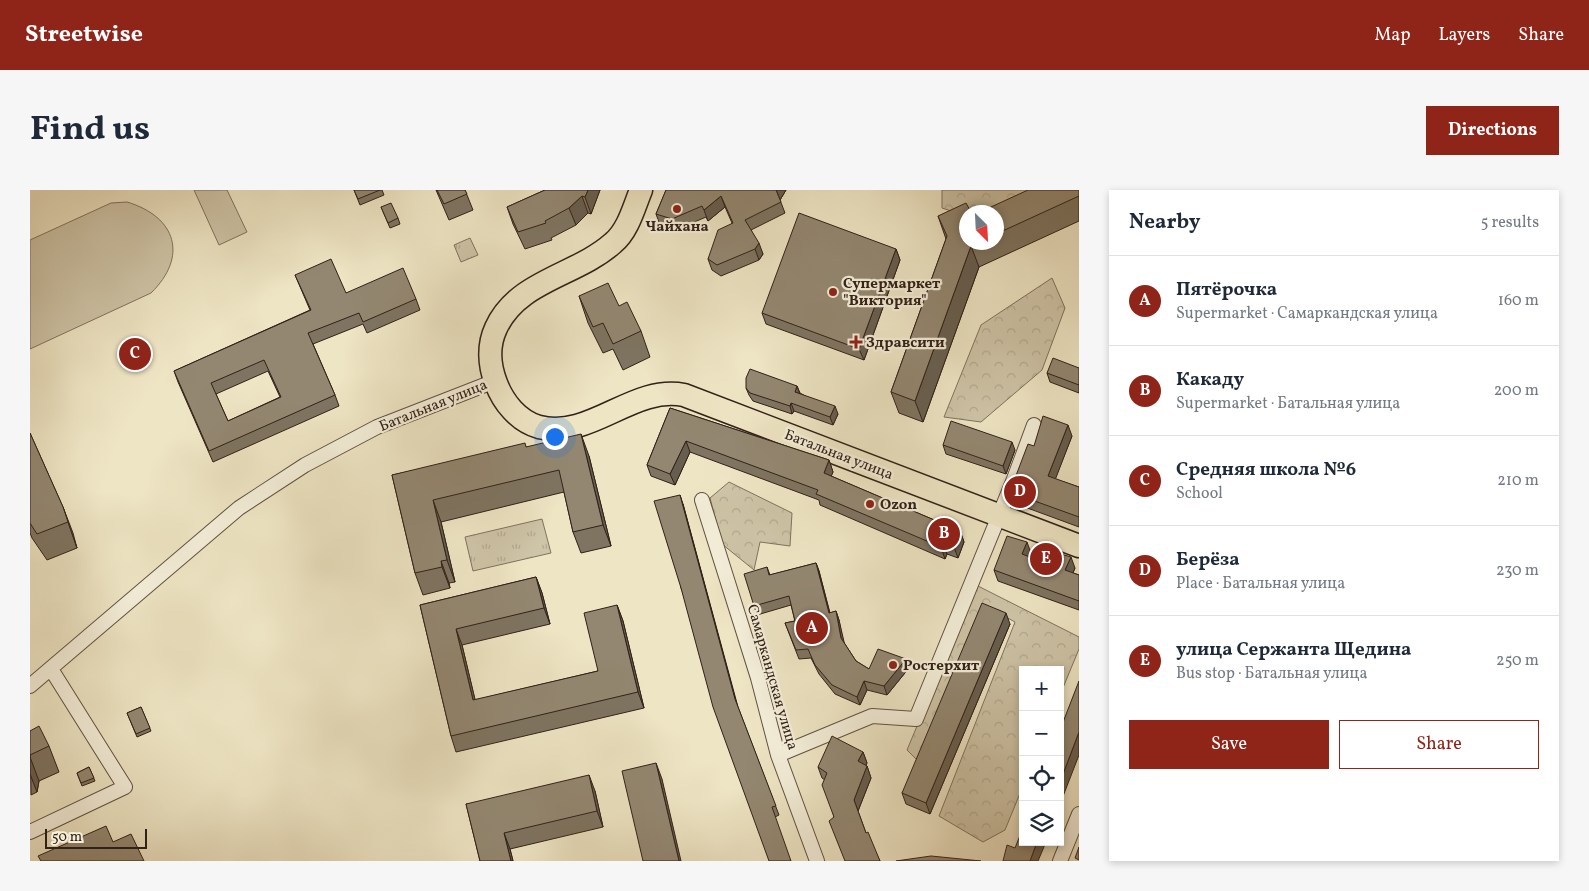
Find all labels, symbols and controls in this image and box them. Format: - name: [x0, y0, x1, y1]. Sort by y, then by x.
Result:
- text: Streetwise: [25, 18, 143, 52]
- text: Map: [1374, 23, 1410, 48]
- text: Layers: [1438, 23, 1490, 48]
- text: Share: [1518, 23, 1564, 48]
- text: Find us: [30, 106, 150, 154]
- button: Directions: [1426, 106, 1559, 155]
- marker: Чайхана: [671, 203, 683, 215]
- north arrow: [959, 205, 1004, 250]
- text: Nearby: [1129, 208, 1200, 237]
- text: 5 results: [1481, 212, 1539, 234]
- place label: Чайхана: [645, 217, 709, 238]
- place label: Супермаркет "Виктория": [843, 274, 941, 312]
- text: Пятёрочка: [1176, 277, 1277, 303]
- marker: Супермаркет "Виктория": [827, 286, 839, 298]
- text: A: [1139, 290, 1151, 312]
- text: 160 m: [1498, 290, 1539, 312]
- text: Supermarket · Самаркандская улица: [1176, 303, 1438, 325]
- place label: Здравсити: [866, 333, 945, 354]
- pin: C: [119, 335, 151, 373]
- marker: Здравсити: [850, 336, 862, 348]
- text: Какаду: [1176, 367, 1244, 393]
- street label: Батальная улица: [376, 375, 491, 438]
- text: B: [1140, 380, 1150, 402]
- text: 200 m: [1494, 380, 1539, 402]
- text: Supermarket · Батальная улица: [1176, 393, 1400, 415]
- your location: [542, 424, 568, 450]
- street label: Батальная улица: [781, 425, 896, 486]
- text: Средняя школа №6: [1176, 457, 1356, 483]
- text: C: [1140, 470, 1150, 492]
- text: 210 m: [1497, 470, 1539, 492]
- pin: D: [1004, 473, 1036, 511]
- text: School: [1176, 483, 1223, 505]
- place label: Ozon: [880, 495, 917, 516]
- marker: Ozon: [864, 498, 876, 510]
- pin: B: [928, 515, 960, 553]
- pin: E: [1030, 540, 1062, 578]
- text: Берёза: [1176, 547, 1240, 573]
- text: D: [1139, 560, 1151, 582]
- text: 230 m: [1496, 560, 1539, 582]
- text: Place · Батальная улица: [1176, 573, 1345, 595]
- street label: Самаркандская улица: [741, 602, 802, 753]
- pin: A: [796, 609, 828, 647]
- text: улица Сержанта Щедина: [1176, 637, 1411, 663]
- text: E: [1140, 650, 1150, 672]
- text: 250 m: [1496, 650, 1539, 672]
- place label: Ростерхит: [903, 656, 980, 677]
- marker: Ростерхит: [887, 659, 899, 671]
- text: Bus stop · Батальная улица: [1176, 663, 1367, 685]
- map controls: [1019, 666, 1064, 846]
- button: +: [1019, 666, 1064, 711]
- button: −: [1019, 711, 1064, 756]
- button: Save: [1129, 720, 1329, 769]
- button: Share: [1339, 720, 1539, 769]
- button: locate: [1019, 756, 1064, 801]
- button: layers: [1019, 801, 1064, 846]
- scale bar: [45, 826, 148, 849]
- text: 50 m: [52, 828, 82, 847]

